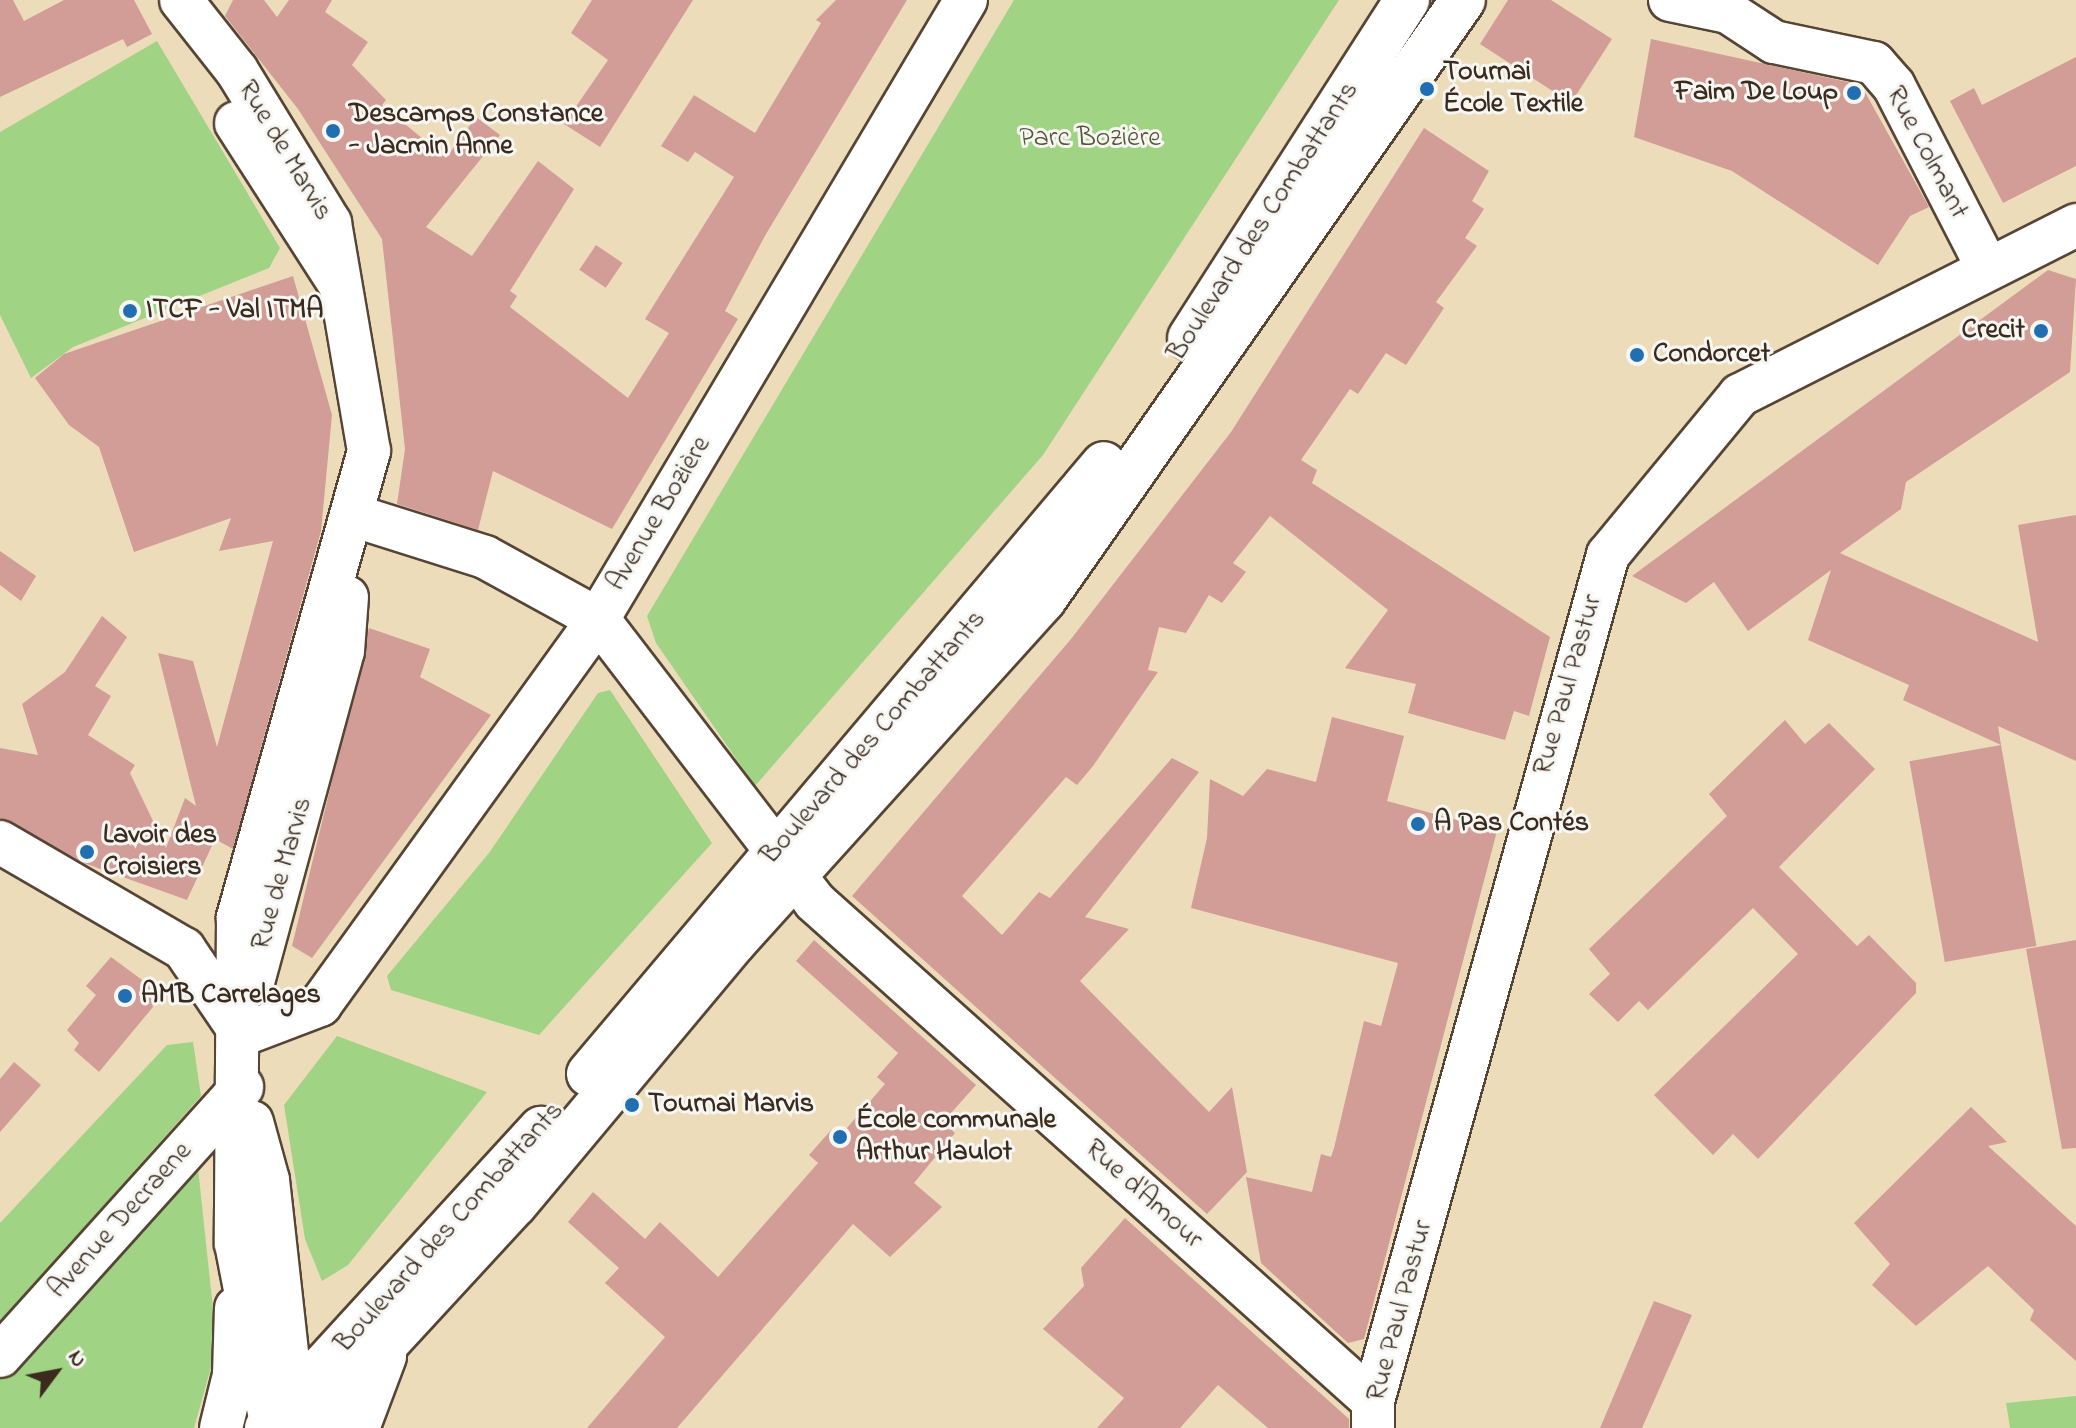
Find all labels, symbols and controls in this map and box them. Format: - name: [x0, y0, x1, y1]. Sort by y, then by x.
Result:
- place label: Tournai École Textile: [1443, 56, 1583, 122]
- street label: Rue de Marvis: [229, 75, 339, 227]
- street label: Boulevard des Combattants: [1161, 76, 1367, 368]
- place label: Faim De Loup: [1675, 76, 1838, 110]
- marker: Tournai École Textile: [1418, 80, 1436, 98]
- street label: Rue Colmant: [1877, 81, 1975, 225]
- marker: Faim De Loup: [1845, 84, 1863, 102]
- place label: Descamps Constance - Jacmin Anne: [349, 98, 603, 164]
- marker: Descamps Constance - Jacmin Anne: [324, 122, 342, 140]
- park label: Parc Bozière: [1019, 122, 1161, 156]
- place label: ITCF - Val ITMA: [146, 294, 323, 328]
- marker: ITCF - Val ITMA: [121, 302, 139, 320]
- place label: Crecit: [1962, 314, 2025, 348]
- marker: Crecit: [2032, 322, 2050, 340]
- place label: Condorcet: [1653, 338, 1770, 372]
- marker: Condorcet: [1628, 346, 1646, 364]
- street label: Avenue Bozière: [601, 430, 719, 598]
- street label: Rue Paul Pastur: [1527, 591, 1611, 779]
- street label: Boulevard des Combattants: [754, 604, 994, 872]
- street label: Rue de Marvis: [245, 794, 321, 954]
- place label: A Pas Contés: [1434, 807, 1589, 841]
- marker: A Pas Contés: [1409, 815, 1427, 833]
- place label: Lavoir des Croisiers: [103, 819, 217, 885]
- marker: Lavoir des Croisiers: [78, 843, 96, 861]
- place label: AMB Carrelages: [141, 979, 321, 1013]
- marker: AMB Carrelages: [116, 987, 134, 1005]
- place label: Tournai Marvis: [648, 1088, 814, 1122]
- street label: Boulevard des Combattants: [328, 1095, 572, 1361]
- marker: Tournai Marvis: [623, 1096, 641, 1114]
- place label: École communale Arthur Haulot: [856, 1104, 1056, 1170]
- marker: École communale Arthur Haulot: [831, 1128, 849, 1146]
- street label: Rue d'Amour: [1077, 1133, 1209, 1257]
- street label: Avenue Decraene: [42, 1136, 200, 1306]
- street label: Rue Paul Pastur: [1361, 1217, 1441, 1405]
- north arrow: [16, 1332, 96, 1412]
- text: N: [59, 1344, 94, 1374]

